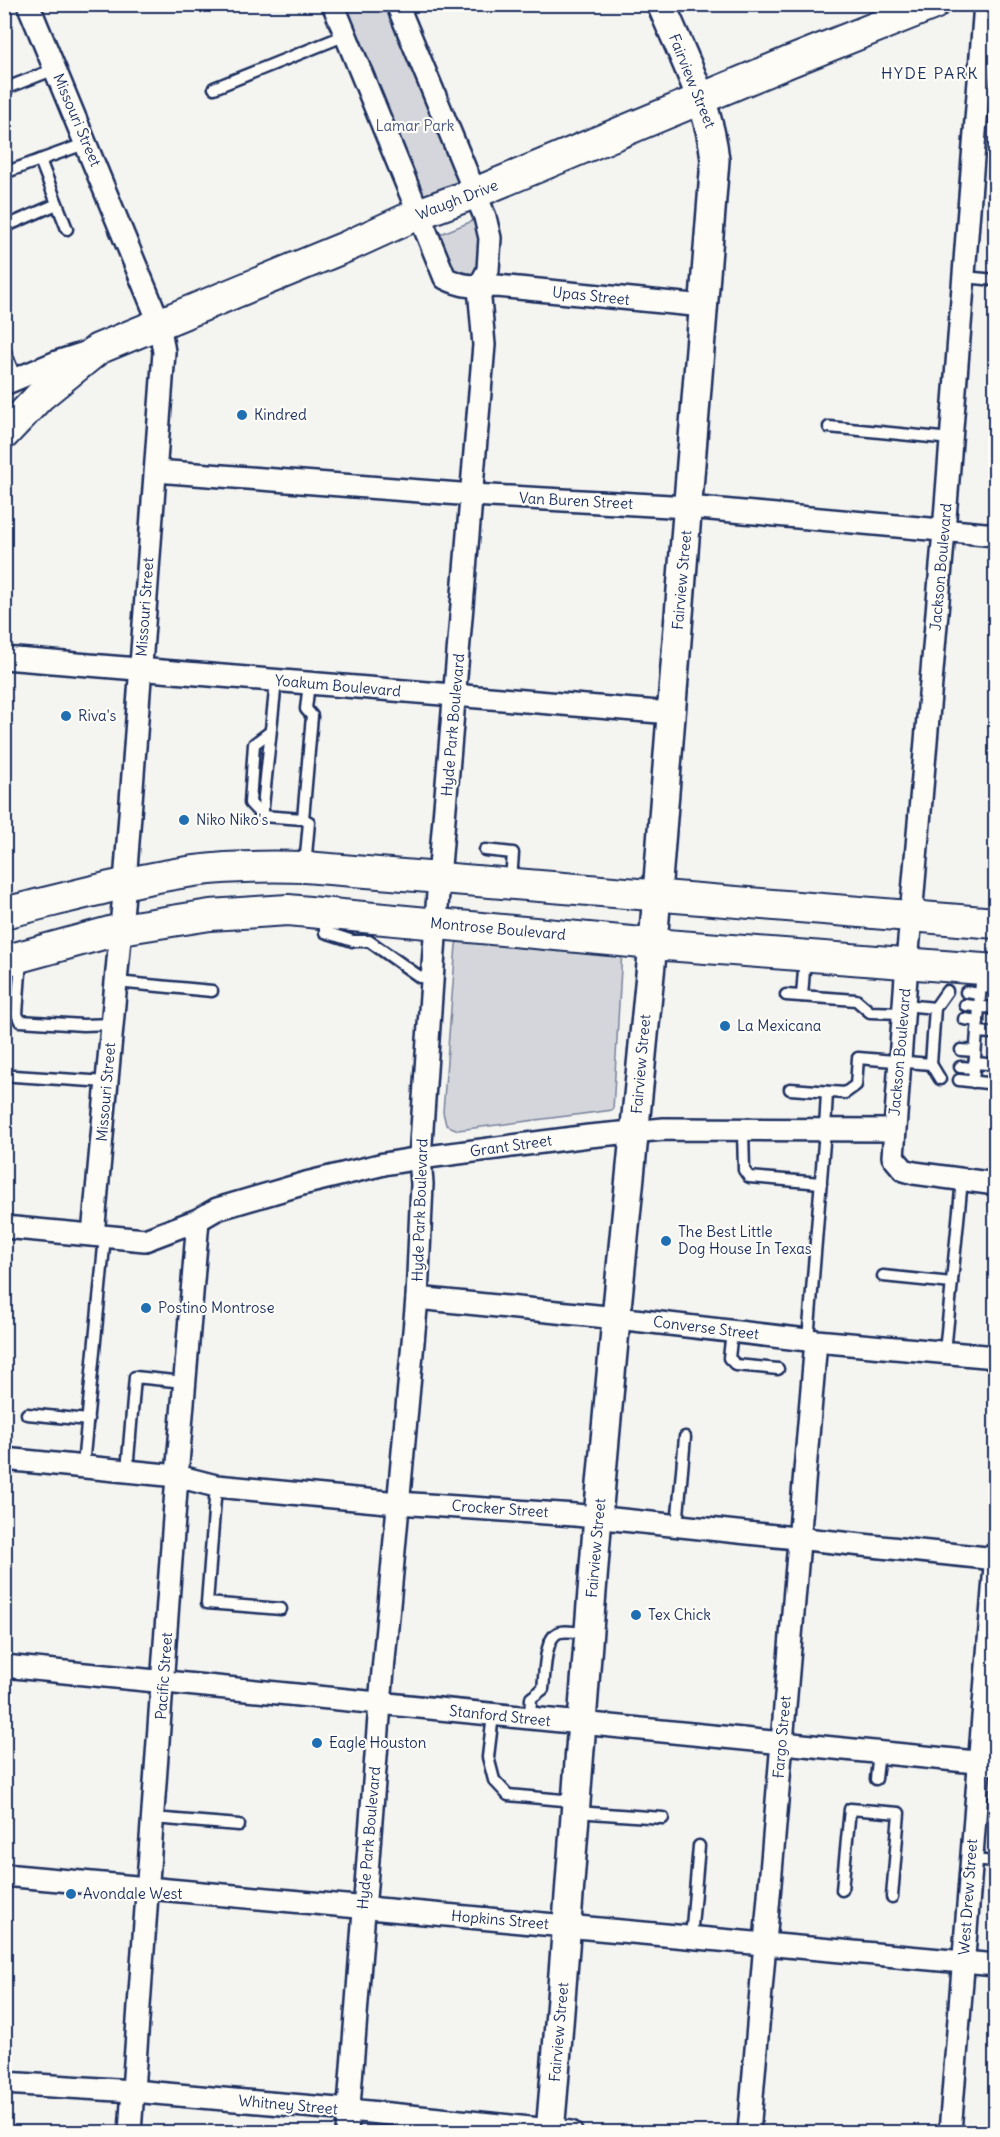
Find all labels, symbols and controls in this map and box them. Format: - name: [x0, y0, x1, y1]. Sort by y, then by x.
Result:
- street label: Fairview Street: [665, 31, 720, 131]
- district label: HYDE PARK: [881, 63, 979, 83]
- street label: Missouri Street: [49, 70, 106, 169]
- park label: Lamar Park: [375, 116, 455, 135]
- street label: Waugh Drive: [413, 175, 501, 224]
- street label: Upas Street: [551, 282, 631, 309]
- place label: Kindred: [254, 405, 307, 424]
- marker: Kindred: [235, 408, 249, 422]
- street label: Van Buren Street: [518, 488, 634, 513]
- street label: Jackson Boulevard: [925, 502, 956, 631]
- street label: Fairview Street: [668, 529, 695, 631]
- street label: Missouri Street: [132, 557, 157, 657]
- street label: Hyde Park Boulevard: [437, 653, 468, 797]
- street label: Yoakum Boulevard: [274, 671, 402, 700]
- place label: Riva's: [78, 706, 117, 725]
- marker: Riva's: [59, 709, 73, 723]
- place label: Niko Niko's: [196, 810, 268, 829]
- marker: Niko Niko's: [177, 813, 191, 827]
- street label: Montrose Boulevard: [429, 913, 567, 944]
- street label: Jackson Boulevard: [884, 987, 915, 1116]
- street label: Fairview Street: [627, 1013, 654, 1115]
- place label: La Mexicana: [737, 1016, 822, 1035]
- marker: La Mexicana: [718, 1019, 732, 1033]
- street label: Missouri Street: [92, 1042, 119, 1142]
- street label: Grant Street: [469, 1130, 553, 1161]
- street label: Hyde Park Boulevard: [408, 1138, 432, 1282]
- place label: The Best Little Dog House In Texas: [678, 1222, 812, 1258]
- marker: The Best Little Dog House In Texas: [659, 1234, 673, 1248]
- place label: Postino Montrose: [158, 1298, 274, 1317]
- marker: Postino Montrose: [139, 1301, 153, 1315]
- street label: Converse Street: [652, 1312, 760, 1343]
- street label: Crocker Street: [451, 1496, 549, 1521]
- street label: Fairview Street: [582, 1497, 609, 1599]
- place label: Tex Chick: [648, 1605, 711, 1624]
- marker: Tex Chick: [629, 1608, 643, 1622]
- street label: Pacific Street: [151, 1632, 176, 1720]
- street label: Fargo Street: [768, 1695, 795, 1779]
- street label: Stanford Street: [448, 1701, 552, 1730]
- place label: Eagle Houston: [329, 1733, 427, 1752]
- marker: Eagle Houston: [310, 1736, 324, 1750]
- street label: Hyde Park Boulevard: [353, 1766, 384, 1910]
- street label: West Drew Street: [954, 1838, 981, 1956]
- place label: Avondale West: [83, 1884, 182, 1903]
- marker: Avondale West: [64, 1887, 78, 1901]
- street label: Hopkins Street: [450, 1906, 550, 1933]
- street label: Fairview Street: [545, 1981, 572, 2083]
- street label: Whitney Street: [238, 2091, 338, 2118]

